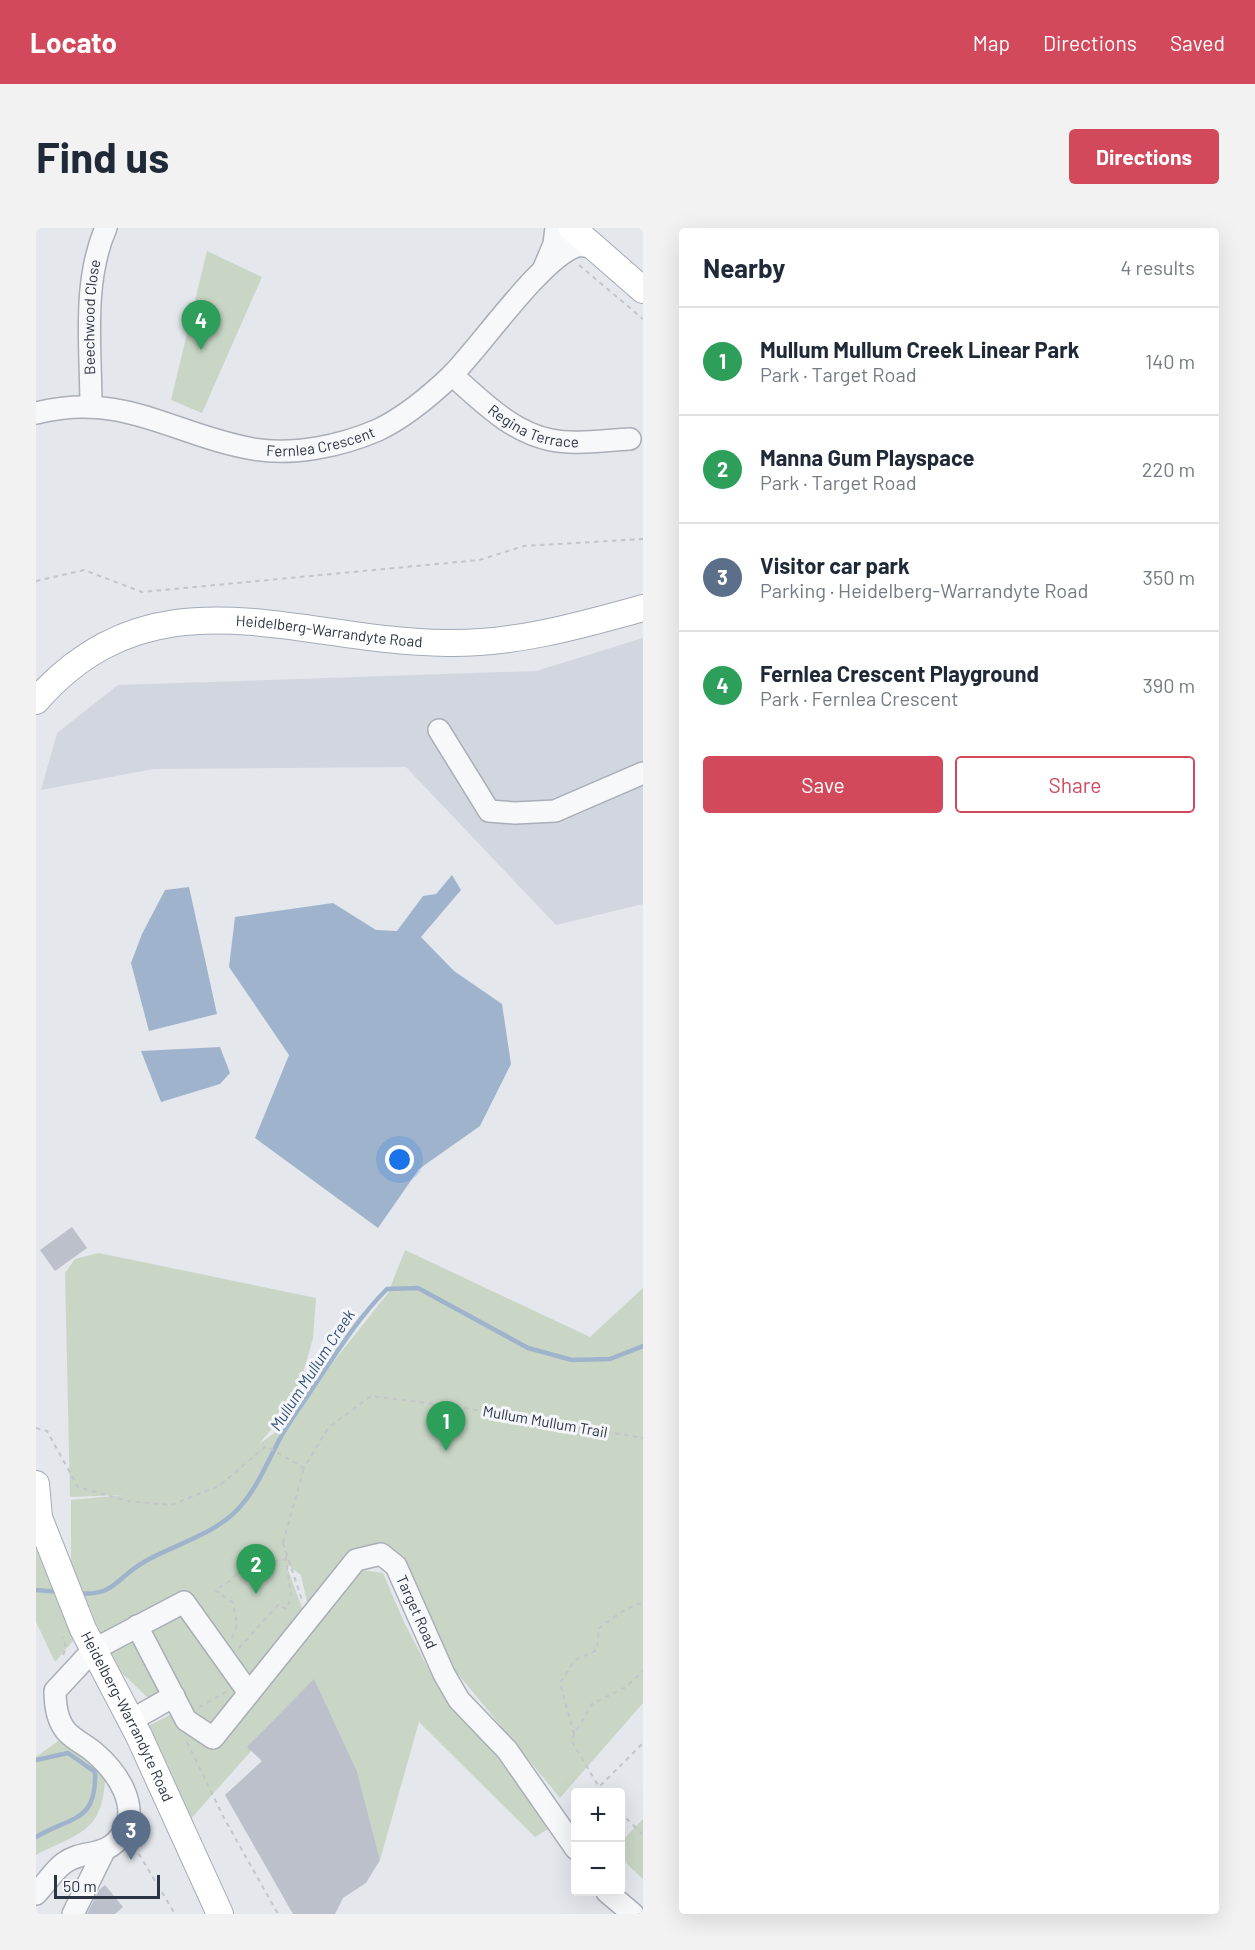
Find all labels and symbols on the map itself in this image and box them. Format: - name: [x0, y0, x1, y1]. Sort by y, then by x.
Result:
- street label: Beechwood Close: [79, 258, 103, 375]
- pin: 4: [182, 300, 220, 350]
- street label: Regina Terrace: [485, 400, 579, 450]
- street label: Fernlea Crescent: [266, 422, 377, 459]
- street label: Heidelberg-Warrandyte Road: [235, 611, 423, 650]
- your location: [385, 1145, 414, 1174]
- water label: Mullum Mullum Creek: [265, 1305, 358, 1434]
- street label: Mullum Mullum Trail: [481, 1401, 609, 1441]
- pin: 1: [426, 1402, 466, 1451]
- pin: 2: [236, 1544, 276, 1594]
- street label: Target Road: [393, 1572, 442, 1651]
- street label: Heidelberg-Warrandyte Road: [78, 1628, 178, 1804]
- pin: 3: [112, 1810, 151, 1860]
- scale bar: [54, 1872, 160, 1900]

